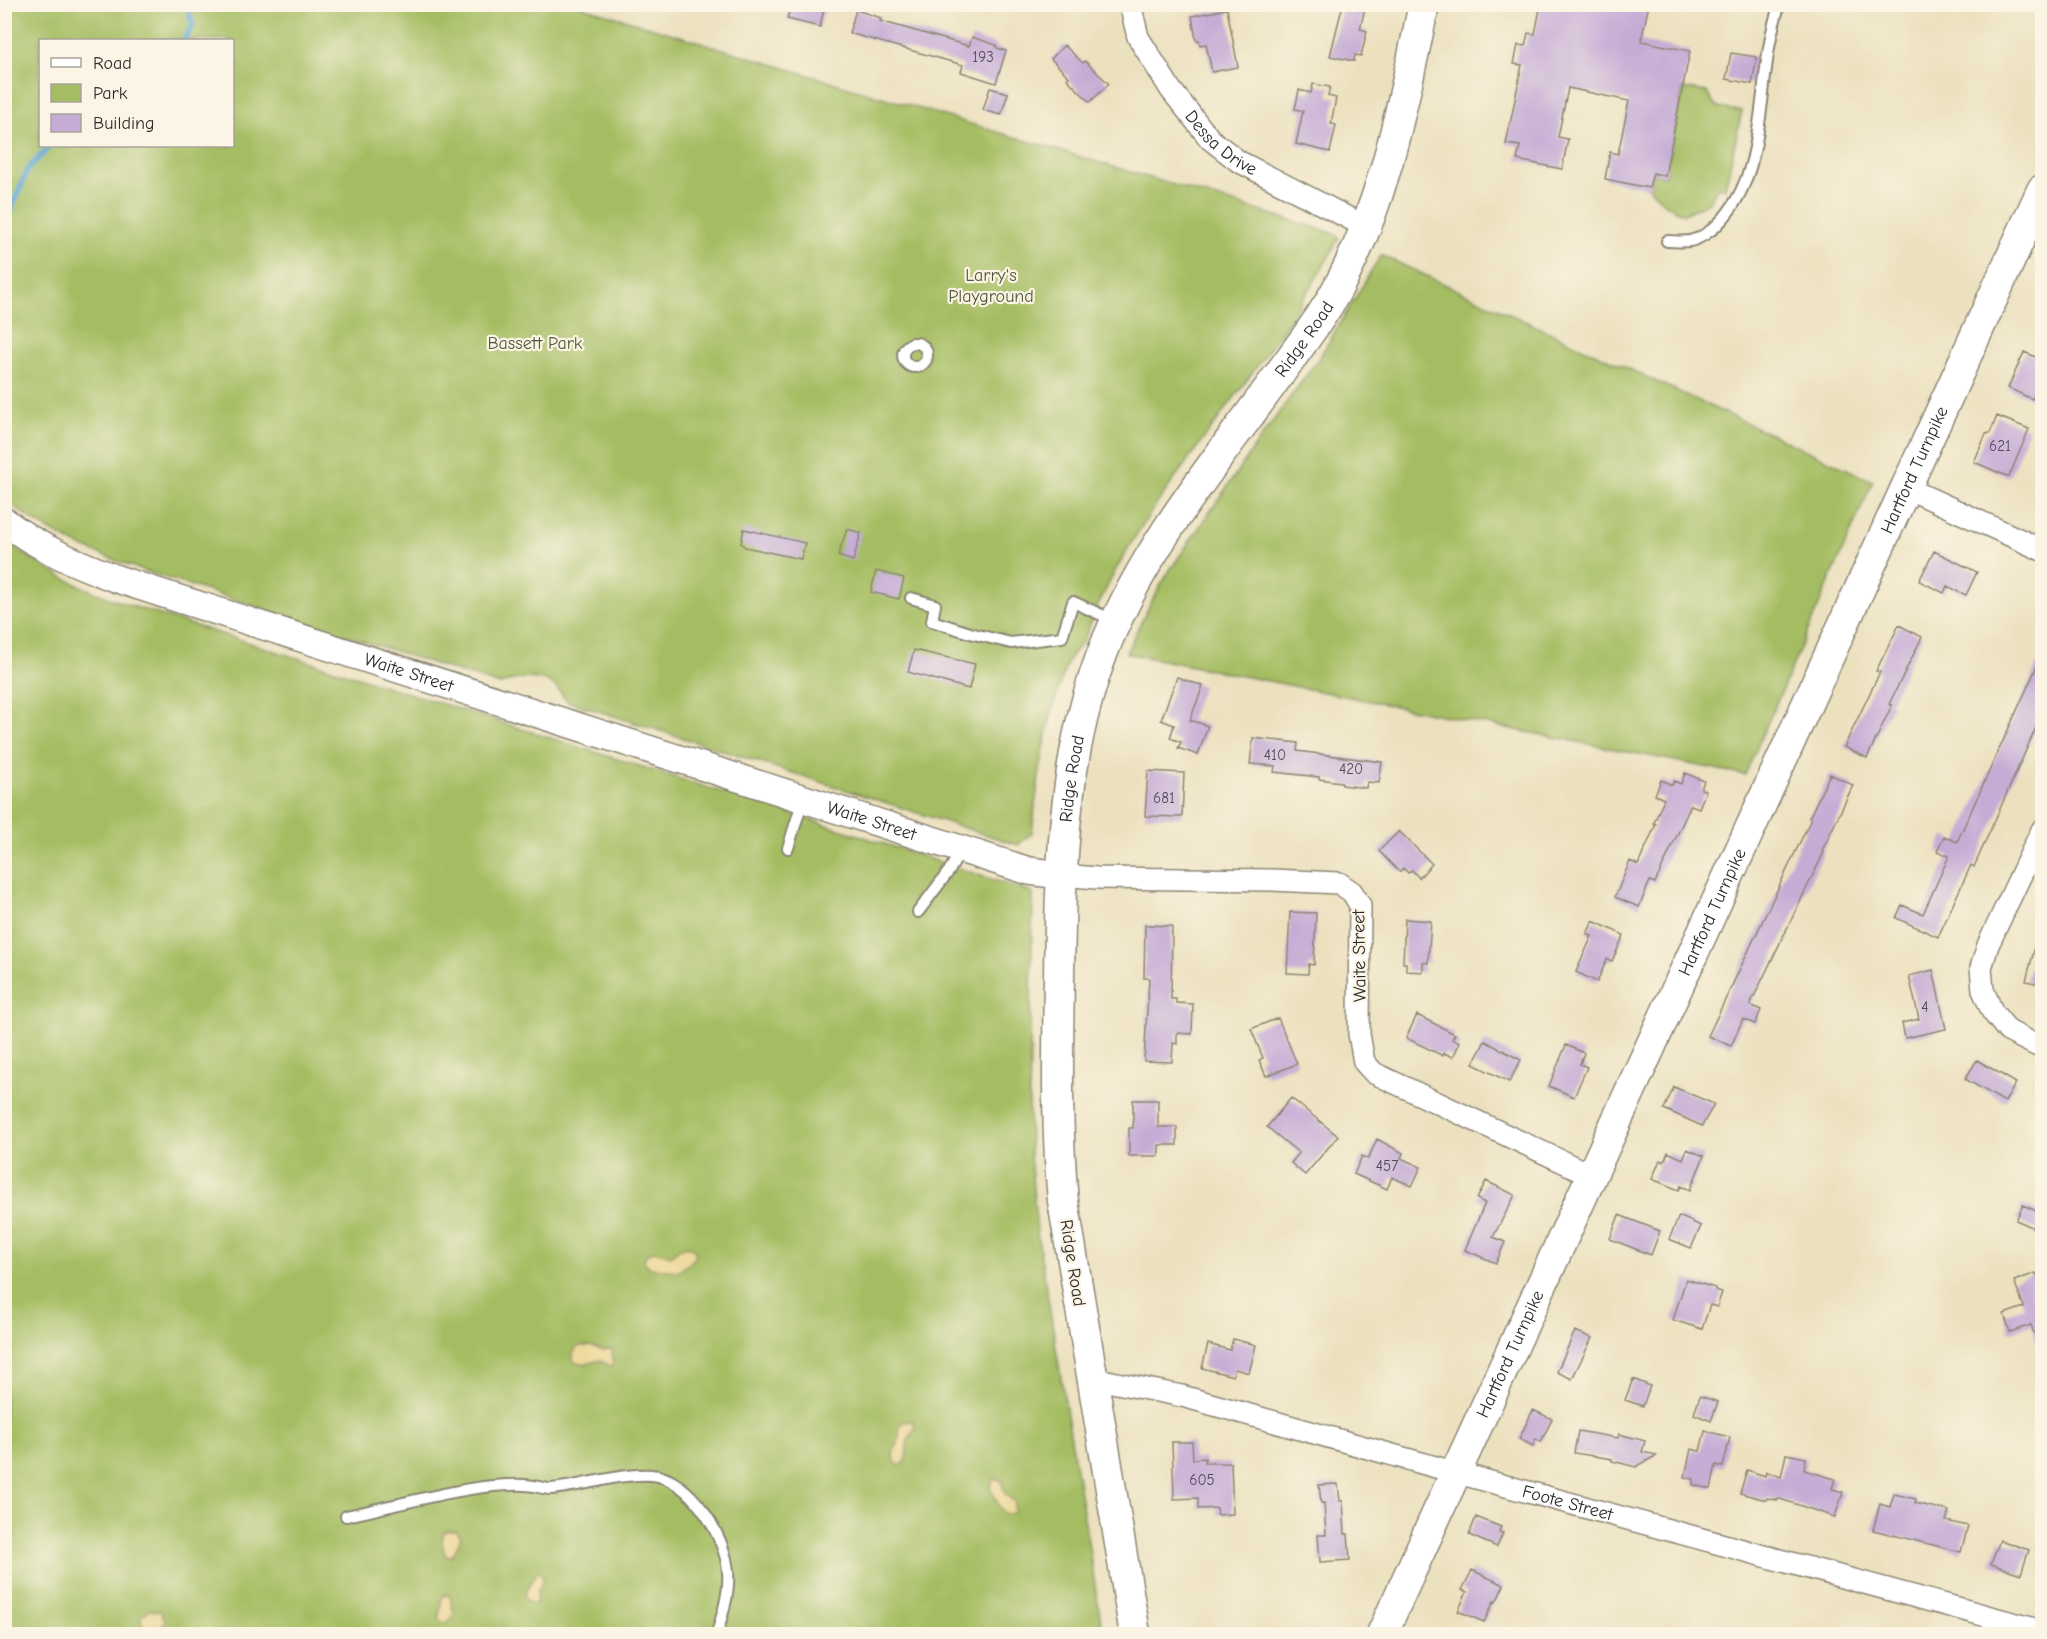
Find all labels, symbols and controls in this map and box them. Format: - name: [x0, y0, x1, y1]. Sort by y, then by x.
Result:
- legend: [39, 39, 234, 147]
- house number: 193: [972, 48, 994, 66]
- text: Road: [93, 53, 132, 74]
- text: Park: [93, 83, 128, 104]
- street label: Dessa Drive: [1180, 106, 1260, 180]
- text: Building: [93, 113, 155, 134]
- park label: Larry's Playground: [948, 265, 1034, 307]
- street label: Ridge Road: [1271, 298, 1339, 381]
- park label: Bassett Park: [487, 333, 583, 354]
- street label: Hartford Turnpike: [1876, 403, 1953, 537]
- house number: 621: [1989, 437, 2011, 455]
- street label: Waite Street: [361, 649, 457, 697]
- street label: Ridge Road: [1056, 733, 1089, 823]
- house number: 410: [1264, 746, 1286, 764]
- house number: 420: [1339, 760, 1363, 778]
- house number: 681: [1153, 789, 1175, 807]
- street label: Waite Street: [824, 797, 920, 846]
- street label: Hartford Turnpike: [1674, 845, 1751, 979]
- street label: Waite Street: [1348, 909, 1371, 1002]
- house number: 4: [1921, 998, 1929, 1016]
- house number: 457: [1376, 1157, 1398, 1175]
- street label: Ridge Road: [1055, 1218, 1090, 1308]
- street label: Hartford Turnpike: [1472, 1287, 1549, 1421]
- house number: 605: [1189, 1471, 1215, 1489]
- street label: Foote Street: [1520, 1481, 1616, 1526]

